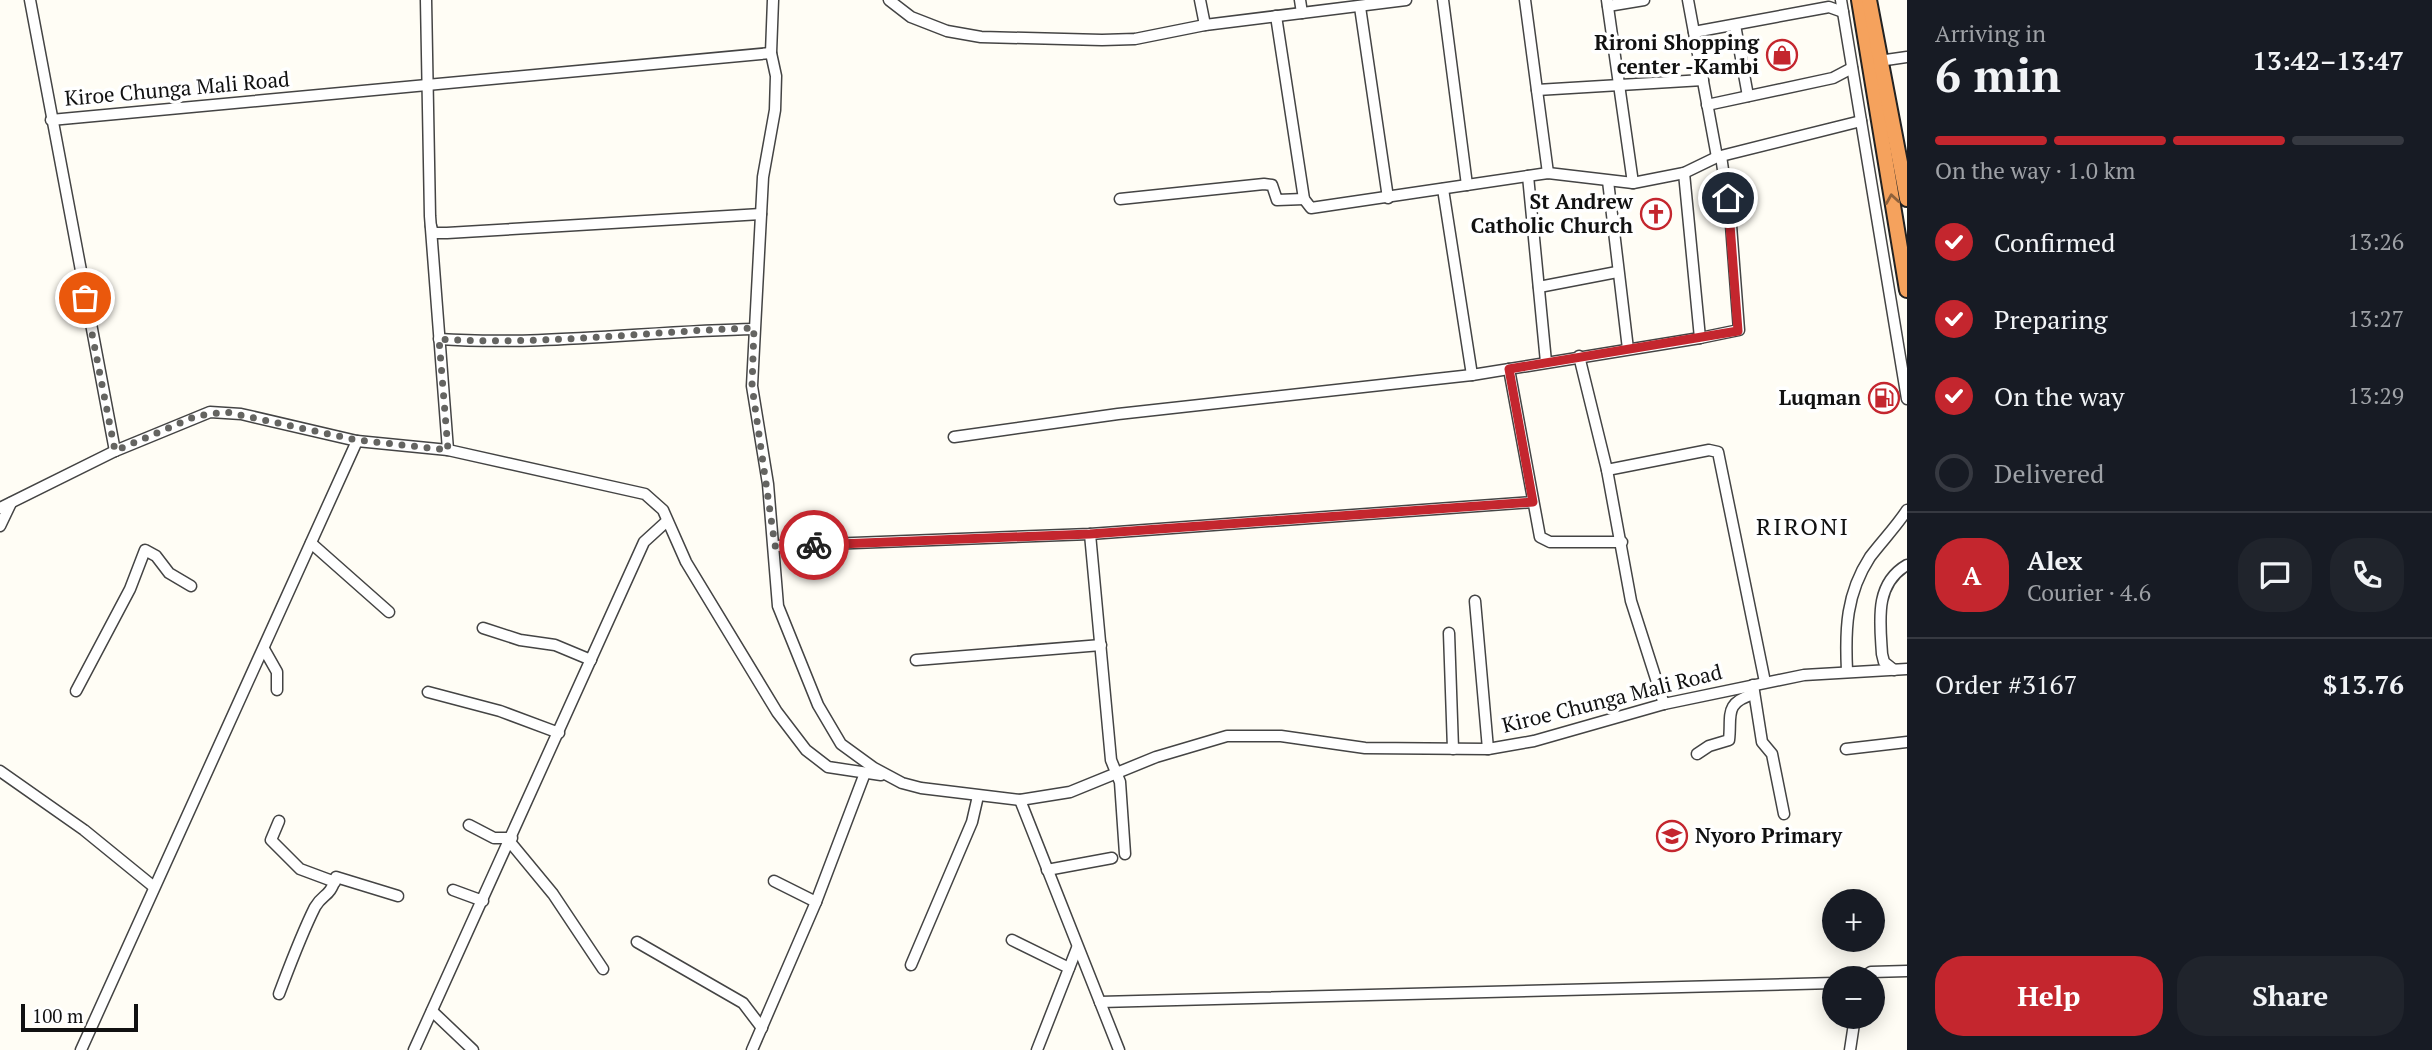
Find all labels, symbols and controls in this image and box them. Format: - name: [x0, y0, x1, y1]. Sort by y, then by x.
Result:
- text: Arriving in: [1935, 18, 2046, 49]
- place label: Rironi Shopping center -Kambi: [1594, 28, 1760, 80]
- shop icon: Rironi Shopping center -Kambi: [1765, 38, 1799, 72]
- text: 13:42–13:47: [2252, 43, 2404, 77]
- text: 6 min: [1935, 44, 2061, 105]
- street label: Kiroe Chunga Mali Road: [63, 64, 291, 112]
- text: On the way · 1.0 km: [1935, 155, 2135, 186]
- pin: [1698, 168, 1758, 228]
- icon: home: [1709, 179, 1747, 217]
- place label: St Andrew Catholic Church: [1471, 187, 1634, 239]
- one-way arrow: [1885, 193, 1900, 205]
- church icon: St Andrew Catholic Church: [1639, 197, 1673, 231]
- icon: check: [1935, 223, 1973, 261]
- text: Confirmed: [1994, 225, 2115, 259]
- text: 13:26: [2347, 226, 2404, 257]
- pin: [55, 268, 115, 328]
- icon: bag: [66, 279, 104, 317]
- icon: check: [1935, 300, 1973, 338]
- text: Preparing: [1994, 302, 2107, 336]
- text: 13:27: [2347, 303, 2404, 334]
- icon: check: [1935, 377, 1973, 415]
- text: On the way: [1994, 379, 2125, 413]
- text: 13:29: [2347, 380, 2404, 411]
- fuel station icon: Luqman: [1867, 381, 1901, 415]
- place label: Luqman: [1779, 383, 1861, 411]
- text: Delivered: [1994, 456, 2104, 490]
- courier: [779, 510, 849, 580]
- district label: RIRONI: [1756, 510, 1850, 542]
- icon: bike: [795, 526, 833, 564]
- button: chat: [2238, 538, 2312, 612]
- button: phone: [2330, 538, 2404, 612]
- text: Alex: [2027, 543, 2083, 577]
- text: A: [1963, 558, 1981, 592]
- text: Courier · 4.6: [2027, 577, 2151, 608]
- street label: Kiroe Chunga Mali Road: [1499, 657, 1725, 739]
- text: Order #3167: [1935, 667, 2077, 701]
- text: $13.76: [2323, 667, 2404, 701]
- school or university icon: Nyoro Primary: [1655, 819, 1689, 853]
- place label: Nyoro Primary: [1695, 821, 1843, 849]
- map controls: [1822, 889, 1885, 1029]
- button: +: [1822, 889, 1885, 952]
- button: Help: [1935, 956, 2163, 1036]
- button: Share: [2177, 956, 2404, 1036]
- button: −: [1822, 966, 1885, 1029]
- scale bar: [21, 1001, 138, 1033]
- text: 100 m: [32, 1003, 83, 1028]

